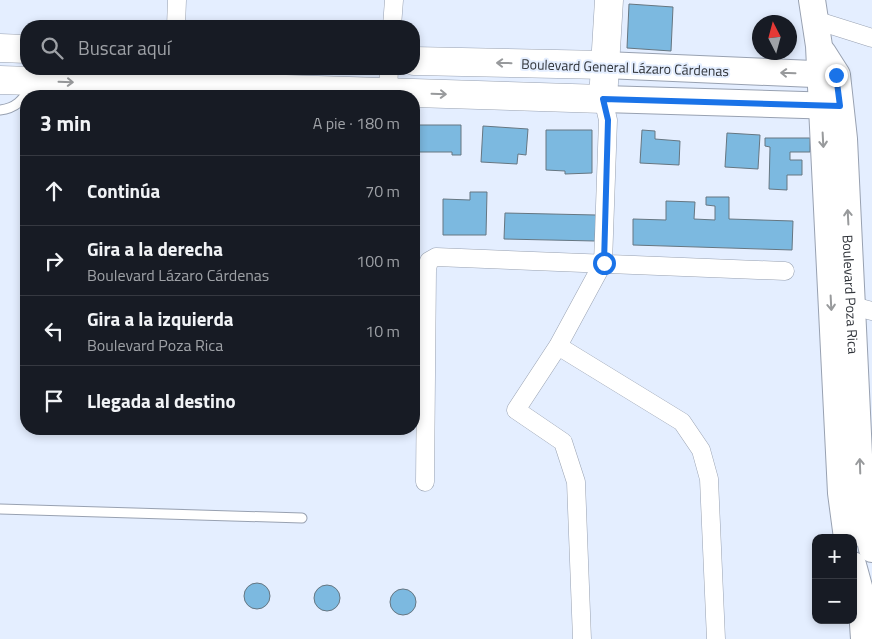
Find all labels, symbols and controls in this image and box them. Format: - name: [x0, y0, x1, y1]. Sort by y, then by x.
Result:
- north arrow: [752, 15, 797, 60]
- search box: [20, 20, 420, 75]
- text: Buscar aquí: [78, 33, 171, 62]
- icon: search: [38, 34, 66, 62]
- street label: Boulevard General Lázaro Cárdenas: [521, 53, 729, 81]
- one-way arrow: [496, 58, 512, 68]
- route end: [825, 64, 848, 87]
- one-way arrow: [780, 68, 796, 78]
- one-way arrow: [58, 77, 74, 87]
- one-way arrow: [430, 89, 446, 98]
- text: 3 min: [40, 107, 91, 139]
- text: A pie · 180 m: [313, 111, 400, 135]
- one-way arrow: [818, 132, 827, 148]
- text: Continúa: [87, 176, 160, 205]
- icon: ahead: [40, 177, 68, 205]
- text: 70 m: [365, 179, 400, 203]
- one-way arrow: [844, 209, 853, 225]
- text: Gira a la derecha: [87, 234, 223, 263]
- street label: Boulevard Poza Rica: [838, 234, 865, 355]
- icon: right: [40, 247, 68, 275]
- text: 100 m: [356, 249, 400, 273]
- route start: [593, 252, 616, 275]
- text: Boulevard Lázaro Cárdenas: [87, 263, 269, 287]
- one-way arrow: [826, 294, 835, 310]
- text: Gira a la izquierda: [87, 304, 234, 333]
- icon: left: [40, 317, 68, 345]
- text: 10 m: [365, 319, 400, 343]
- text: Boulevard Poza Rica: [87, 333, 223, 357]
- text: Llegada al destino: [87, 386, 236, 415]
- icon: arrive: [40, 387, 68, 415]
- one-way arrow: [855, 459, 864, 475]
- map controls: [812, 534, 857, 624]
- button: +: [812, 534, 857, 579]
- button: −: [812, 579, 857, 624]

